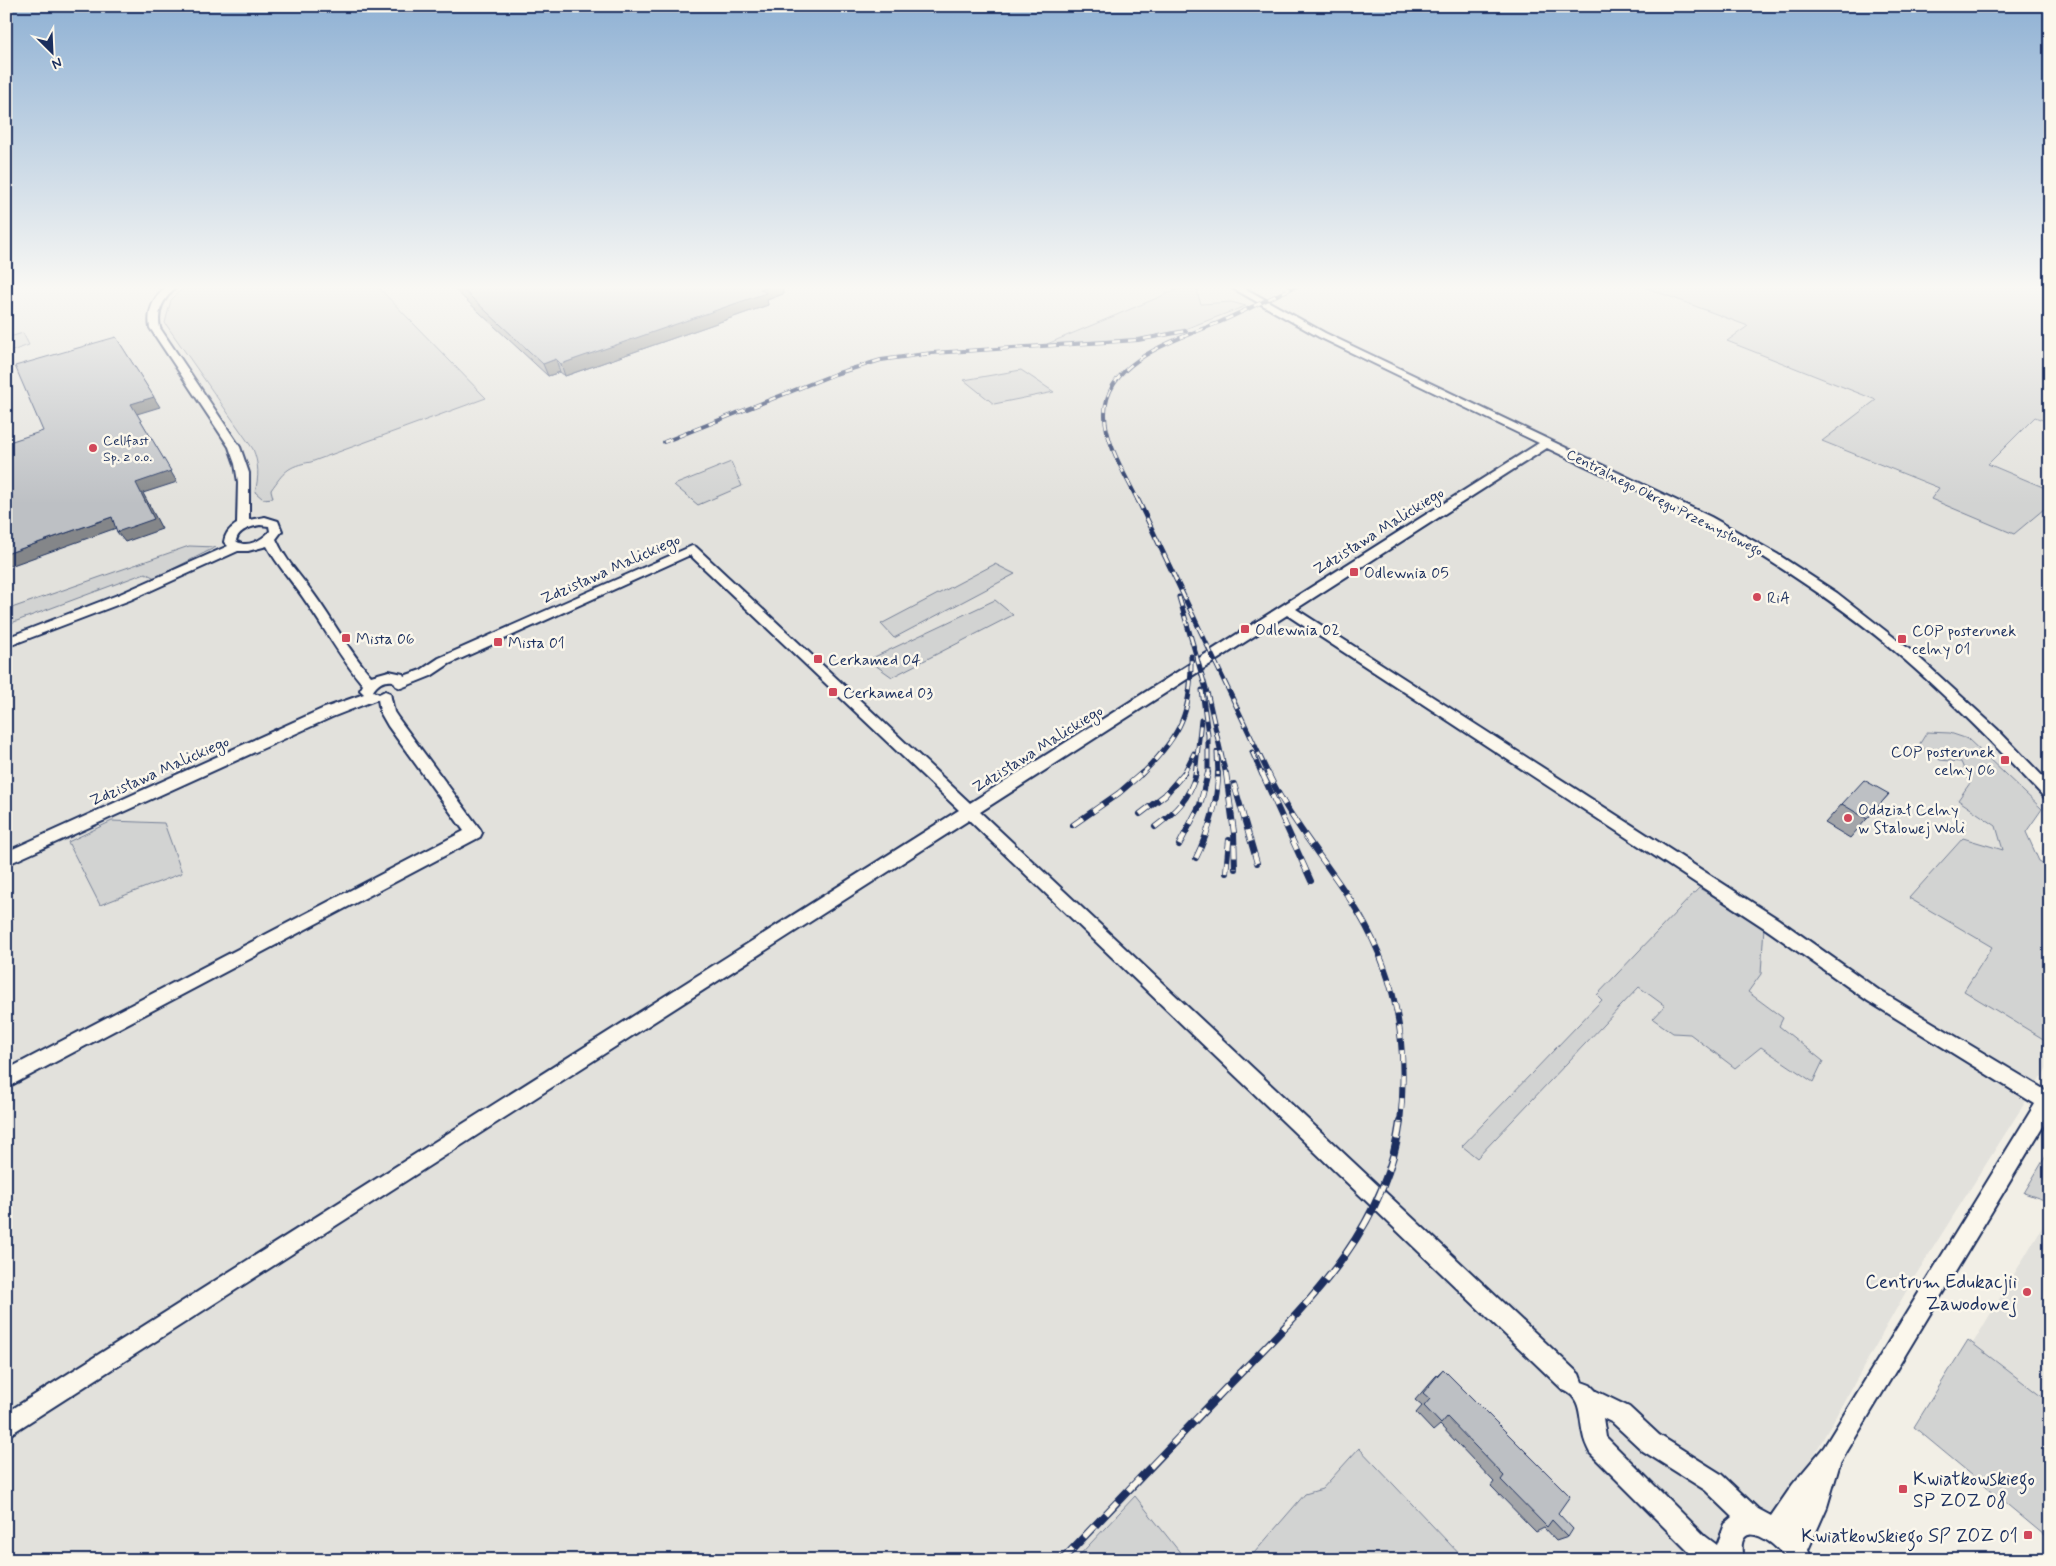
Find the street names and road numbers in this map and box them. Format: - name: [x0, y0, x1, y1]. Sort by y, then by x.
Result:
- street label: Centralnego Okręgu Przemysłowego: [1562, 445, 1766, 562]
- street label: Zdzisława Malickiego: [1309, 483, 1449, 581]
- street label: Zdzisława Malickiego: [538, 529, 684, 610]
- street label: Zdzisława Malickiego: [968, 701, 1108, 799]
- street label: Zdzisława Malickiego: [87, 731, 233, 812]

